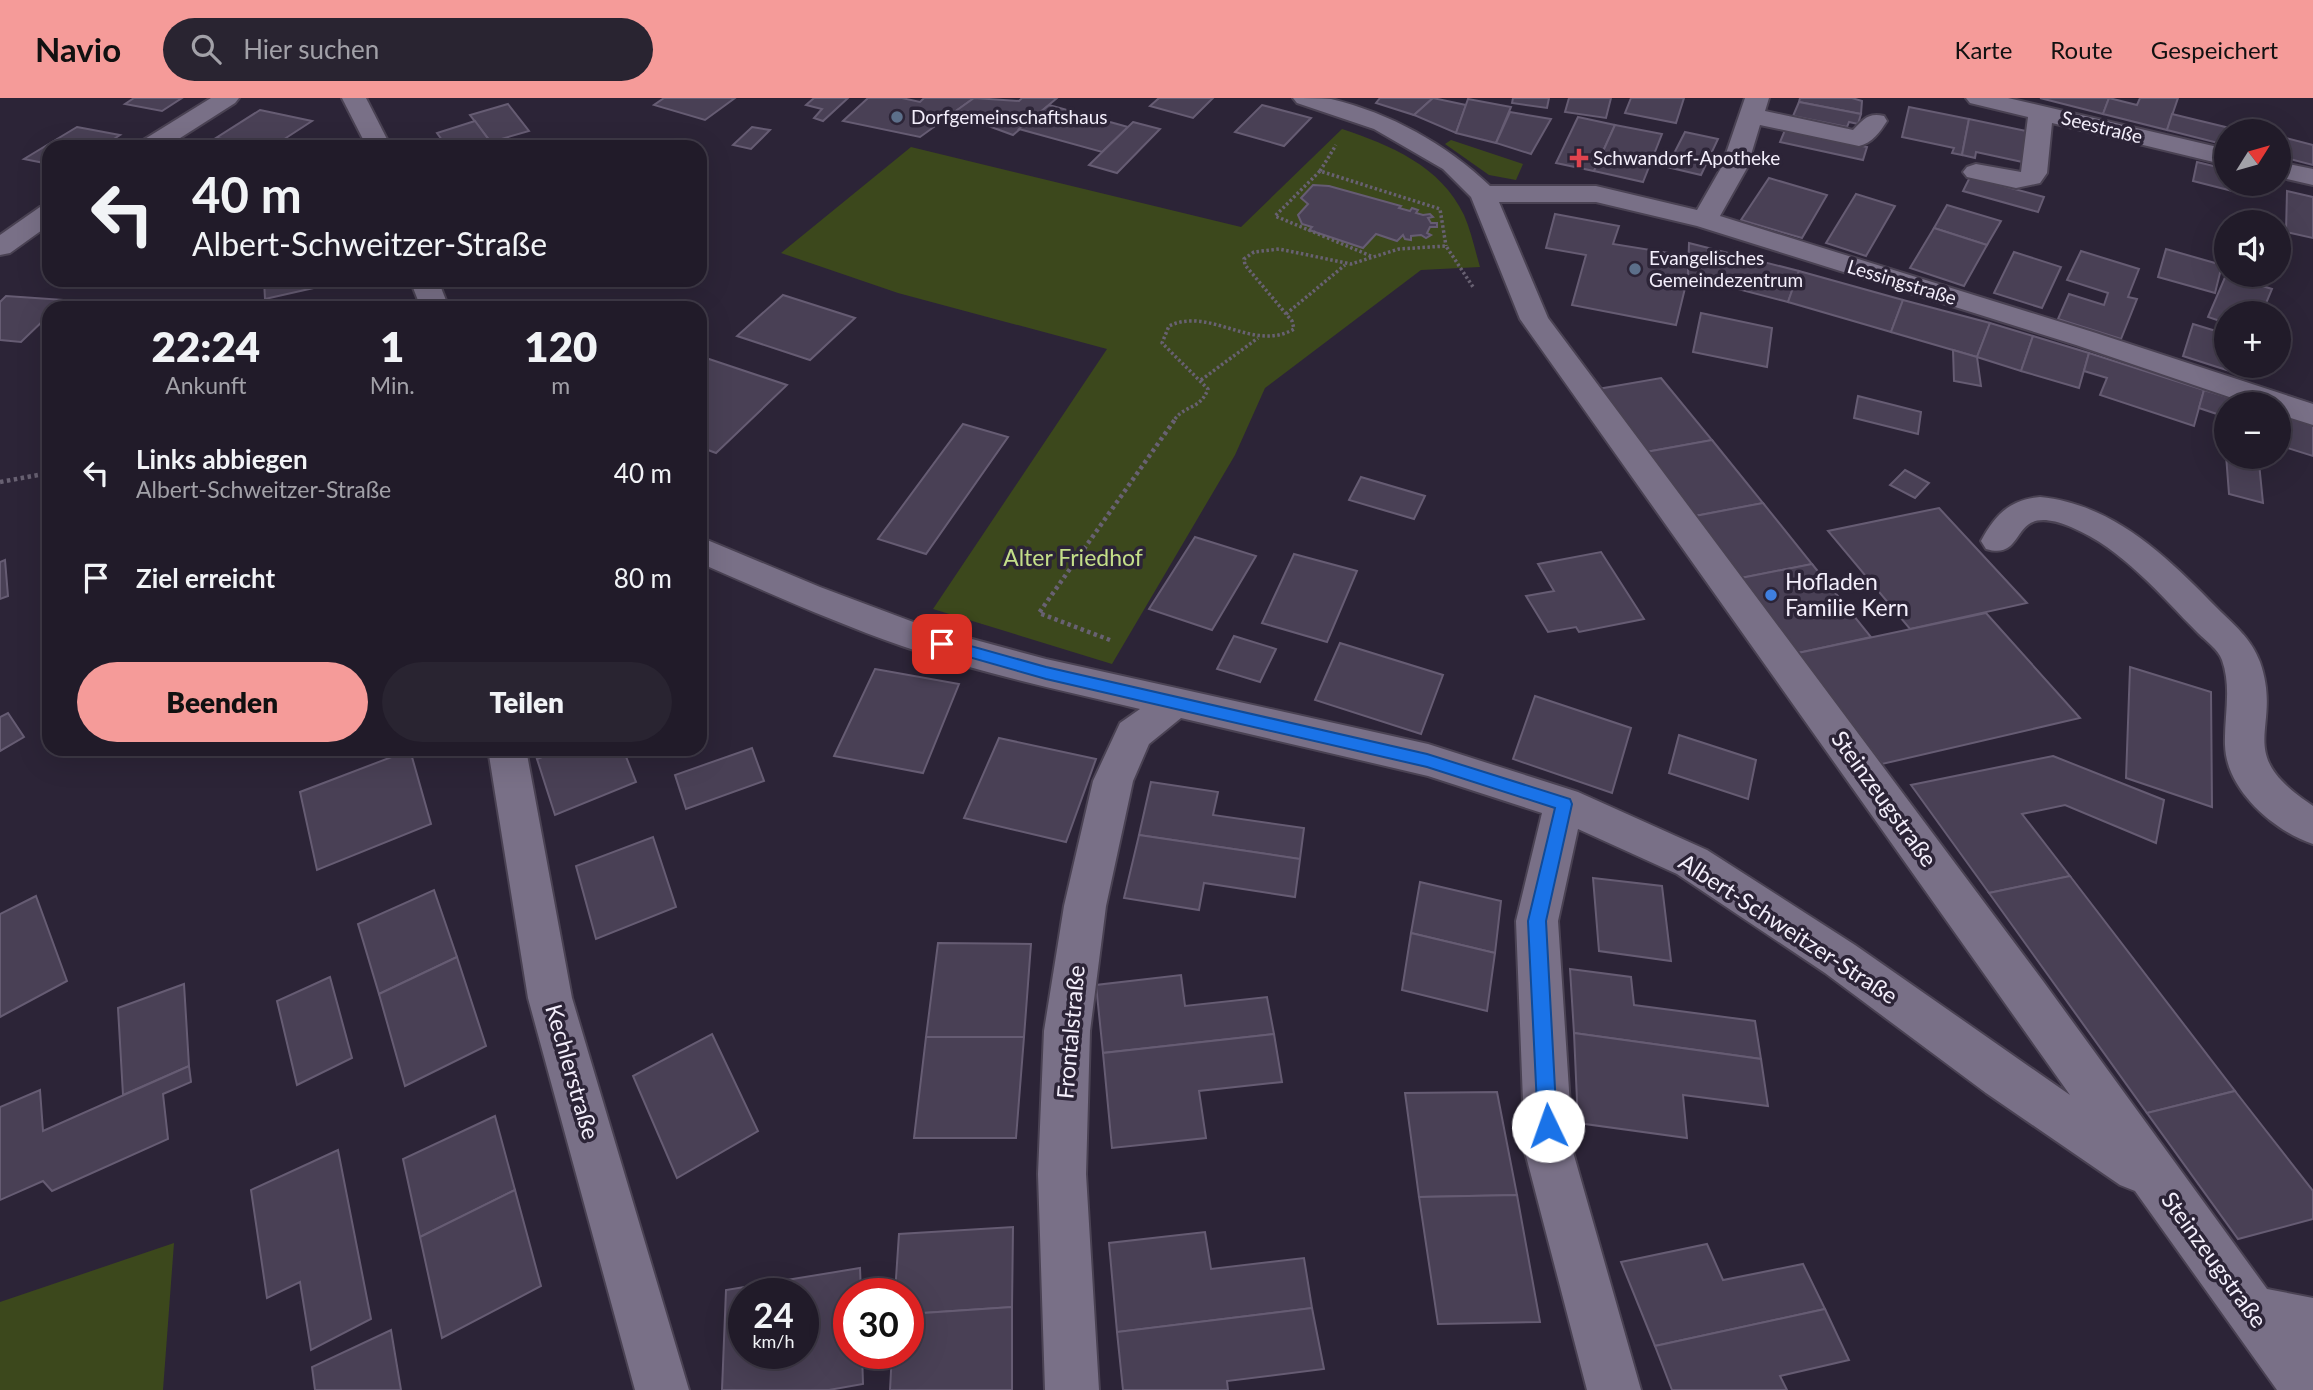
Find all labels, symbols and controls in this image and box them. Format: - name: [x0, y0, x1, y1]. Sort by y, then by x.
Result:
- search box: [163, 18, 653, 81]
- text: Navio: [35, 29, 121, 69]
- icon: search: [187, 30, 225, 68]
- text: Hier suchen: [243, 33, 379, 65]
- text: Karte: [1955, 35, 2012, 64]
- text: Route: [2050, 35, 2113, 64]
- text: Gespeichert: [2151, 35, 2278, 64]
- place label: Dorfgemeinschaftshaus: [911, 105, 1107, 128]
- street label: Seestraße: [2059, 105, 2145, 148]
- marker: Dorfgemeinschaftshaus: [889, 109, 905, 125]
- north arrow: [2214, 119, 2291, 196]
- map controls: [2214, 119, 2291, 469]
- place label: Schwandorf-Apotheke: [1593, 146, 1780, 169]
- marker: Schwandorf-Apotheke: [1571, 150, 1587, 166]
- text: 40 m: [192, 165, 302, 223]
- icon: left: [77, 168, 168, 259]
- button: sound: [2214, 210, 2291, 287]
- text: Albert-Schweitzer-Straße: [192, 224, 547, 263]
- place label: Evangelisches Gemeindezentrum: [1649, 246, 1803, 291]
- street label: Lessingstraße: [1845, 254, 1959, 309]
- marker: Evangelisches Gemeindezentrum: [1627, 261, 1643, 277]
- button: +: [2214, 301, 2291, 378]
- text: 22:24: [152, 321, 260, 371]
- text: 1: [380, 321, 404, 371]
- text: 120: [524, 321, 597, 371]
- text: Ankunft: [165, 371, 247, 399]
- text: Min.: [370, 371, 415, 399]
- text: m: [551, 371, 570, 399]
- button: −: [2214, 392, 2291, 469]
- text: Links abbiegen: [136, 443, 308, 475]
- icon: left: [77, 454, 115, 492]
- text: 40 m: [614, 457, 672, 489]
- text: Albert-Schweitzer-Straße: [136, 475, 391, 503]
- park label: Alter Friedhof: [1003, 543, 1143, 571]
- icon: arrive: [77, 559, 115, 597]
- text: Ziel erreicht: [136, 562, 275, 594]
- text: 80 m: [614, 562, 672, 594]
- place label: Hofladen Familie Kern: [1785, 567, 1909, 621]
- marker: Hofladen Familie Kern: [1763, 587, 1779, 603]
- pin: [912, 614, 972, 674]
- icon: arrive: [923, 625, 961, 663]
- button: Beenden: [77, 662, 368, 742]
- button: Teilen: [382, 662, 672, 742]
- street label: Steinzeugstraße: [1826, 725, 1943, 872]
- street label: Albert-Schweitzer-Straße: [1674, 847, 1903, 1009]
- street label: Frontalstraße: [1050, 964, 1090, 1100]
- street label: Kechlerstraße: [540, 1001, 606, 1143]
- position arrow: [1511, 1089, 1585, 1163]
- street label: Steinzeugstraße: [2156, 1186, 2273, 1333]
- speed limit sign: 30: [833, 1278, 924, 1369]
- text: 24: [753, 1293, 794, 1335]
- text: km/h: [752, 1330, 795, 1352]

